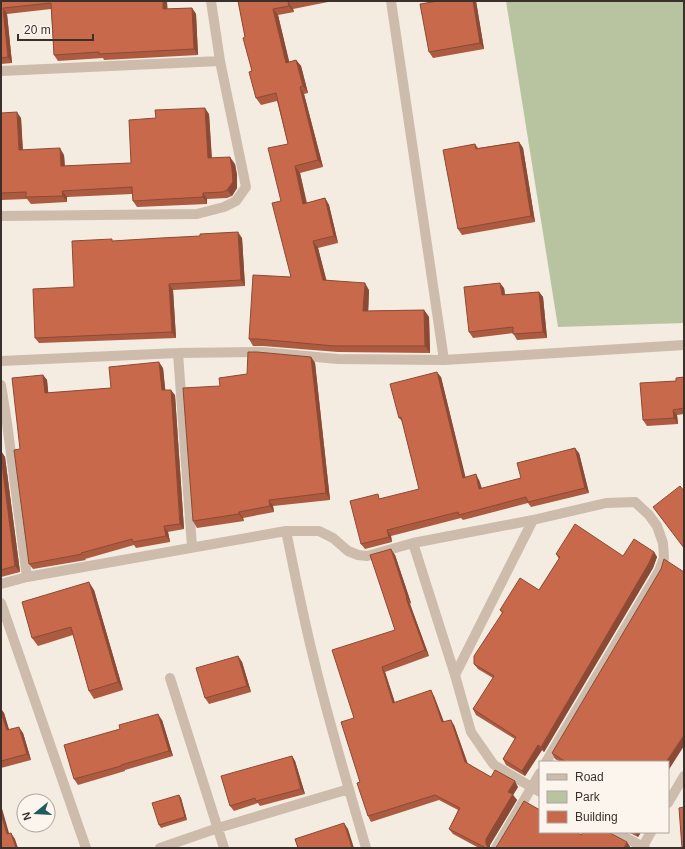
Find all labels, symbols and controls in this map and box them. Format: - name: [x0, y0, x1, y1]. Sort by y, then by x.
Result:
- scale bar: [18, 16, 93, 42]
- text: 20 m: [24, 23, 51, 37]
- legend: [539, 761, 669, 833]
- text: Road: [575, 770, 604, 784]
- text: Park: [575, 790, 601, 804]
- north arrow: [16, 793, 56, 833]
- text: N: [20, 810, 33, 822]
- text: Building: [575, 810, 618, 824]

